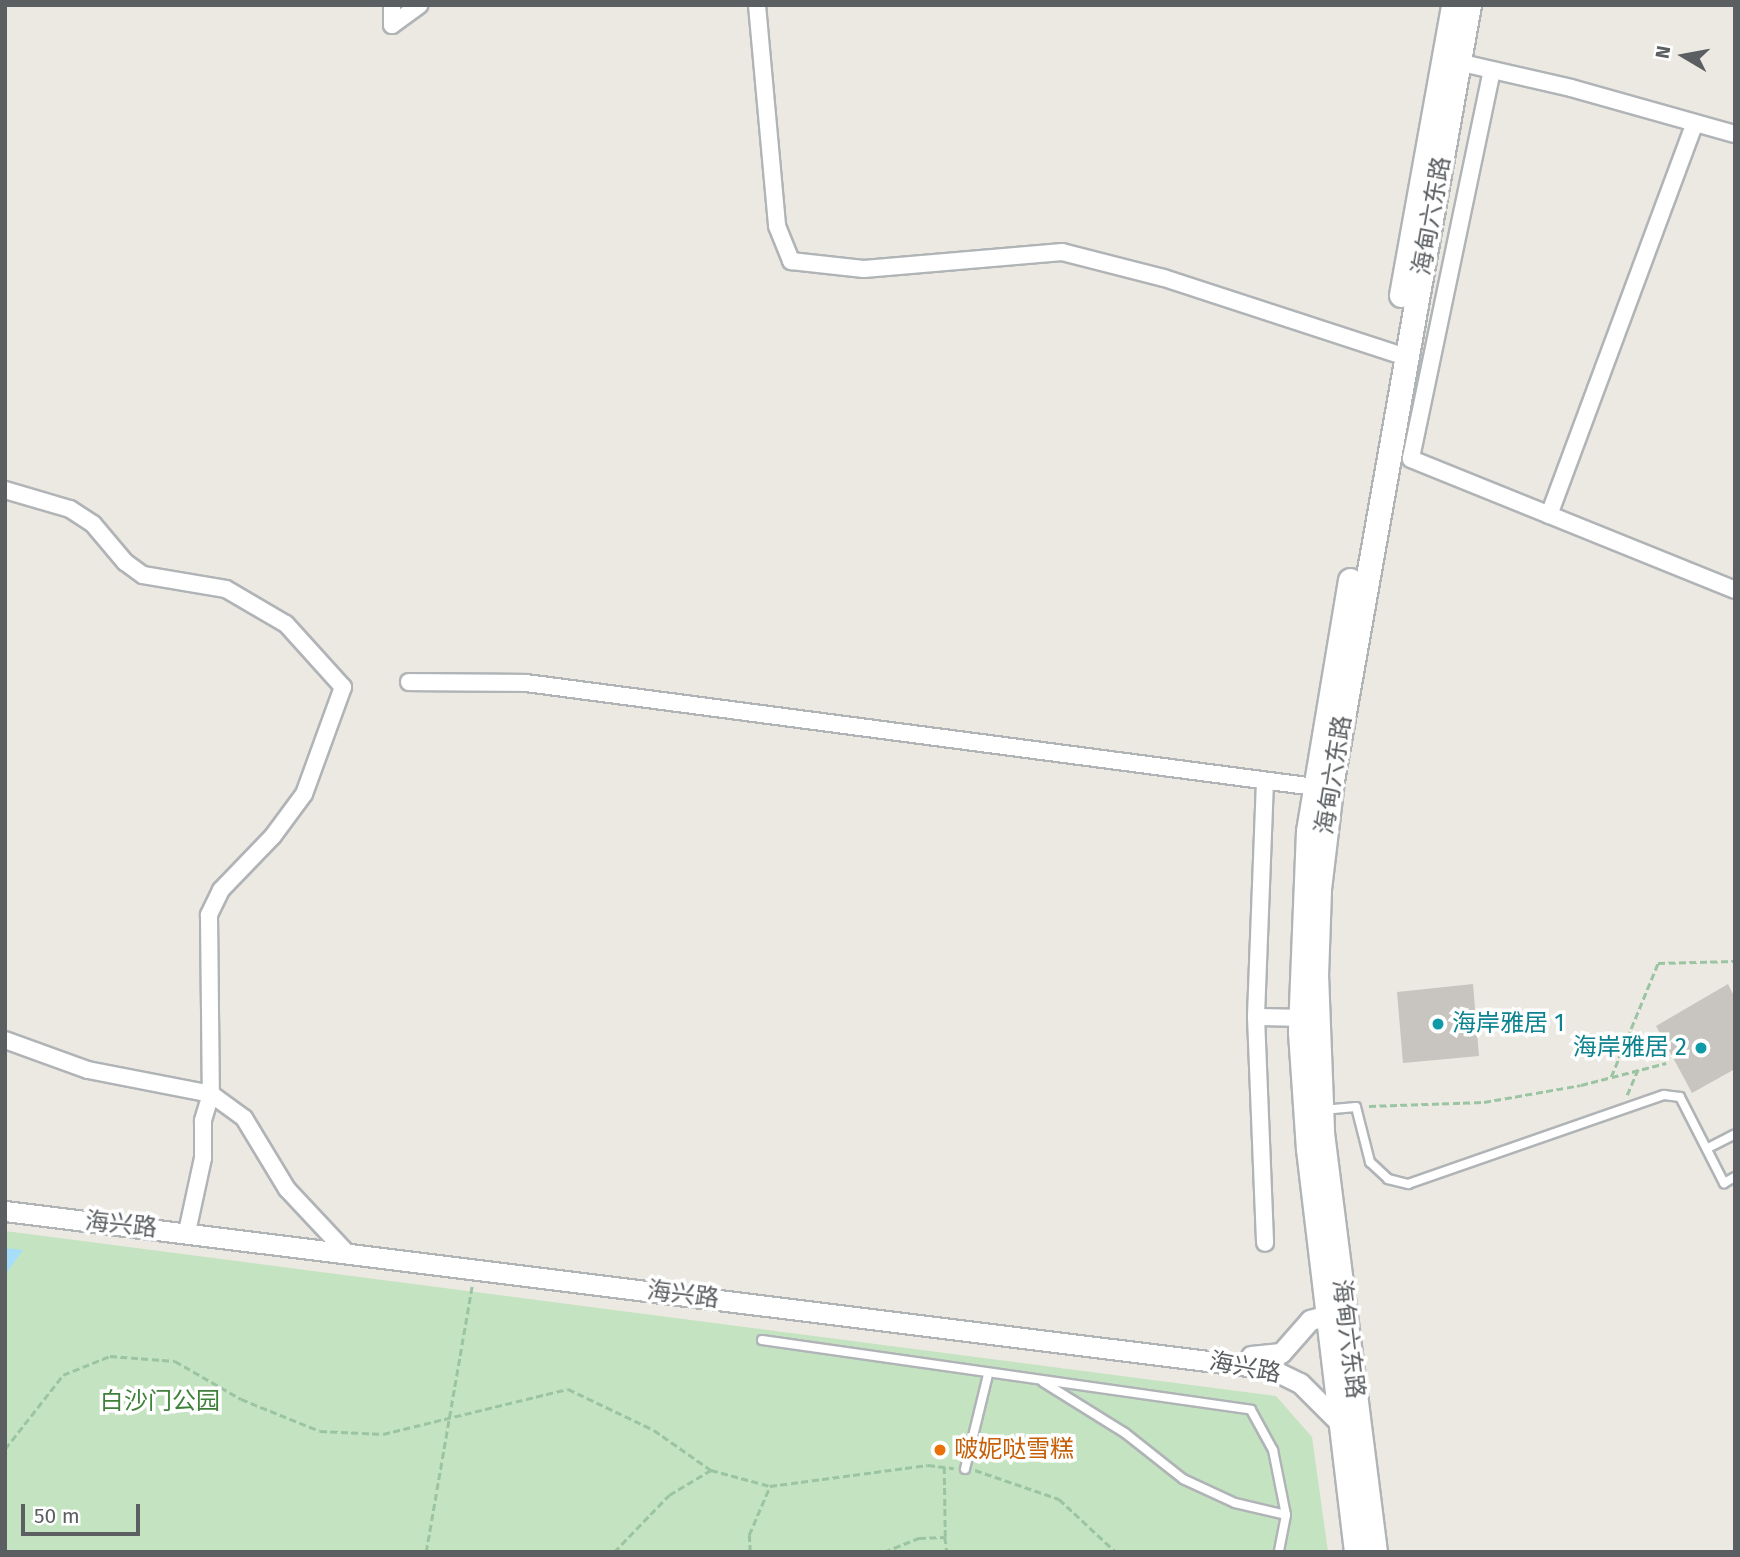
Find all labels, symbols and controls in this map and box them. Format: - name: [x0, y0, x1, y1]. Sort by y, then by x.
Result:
- north arrow: [1649, 21, 1719, 91]
- text: N: [1650, 44, 1675, 60]
- street label: 海甸六东路: [1407, 154, 1457, 278]
- street label: 海甸六东路: [1310, 713, 1358, 837]
- place label: 海岸雅居 1: [1452, 1010, 1565, 1038]
- marker: 海岸雅居 1: [1430, 1016, 1446, 1032]
- place label: 海岸雅居 2: [1573, 1034, 1687, 1062]
- marker: 海岸雅居 2: [1693, 1040, 1709, 1056]
- street label: 海兴路: [84, 1207, 158, 1243]
- street label: 海兴路: [646, 1276, 720, 1314]
- street label: 海甸六东路: [1326, 1278, 1370, 1400]
- street label: 海兴路: [1207, 1347, 1283, 1389]
- park label: 白沙门公园: [100, 1388, 220, 1416]
- place label: 啵妮哒雪糕: [954, 1436, 1074, 1464]
- marker: 啵妮哒雪糕: [932, 1442, 948, 1458]
- scale bar: [24, 1490, 144, 1534]
- text: 50 m: [34, 1503, 80, 1529]

